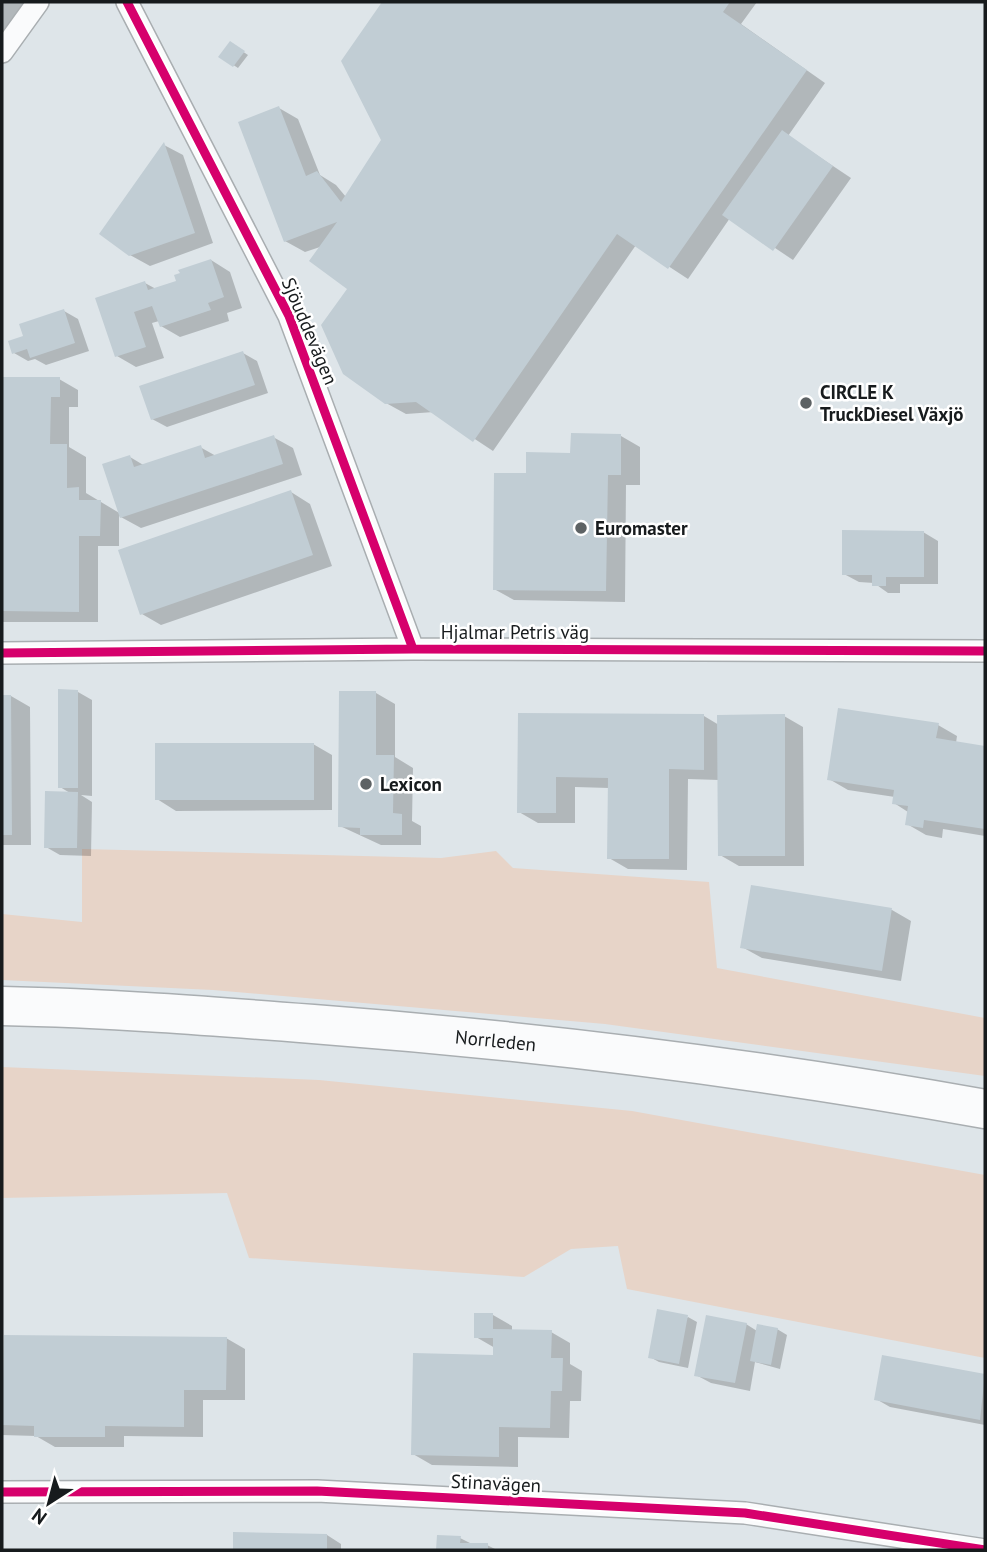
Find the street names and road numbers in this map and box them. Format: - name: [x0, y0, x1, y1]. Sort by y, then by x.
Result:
- street label: Sjöuddevägen: [277, 274, 343, 388]
- street label: Hjalmar Petris väg: [441, 620, 589, 644]
- street label: Norrleden: [454, 1024, 538, 1056]
- street label: Stinavägen: [450, 1469, 542, 1497]

